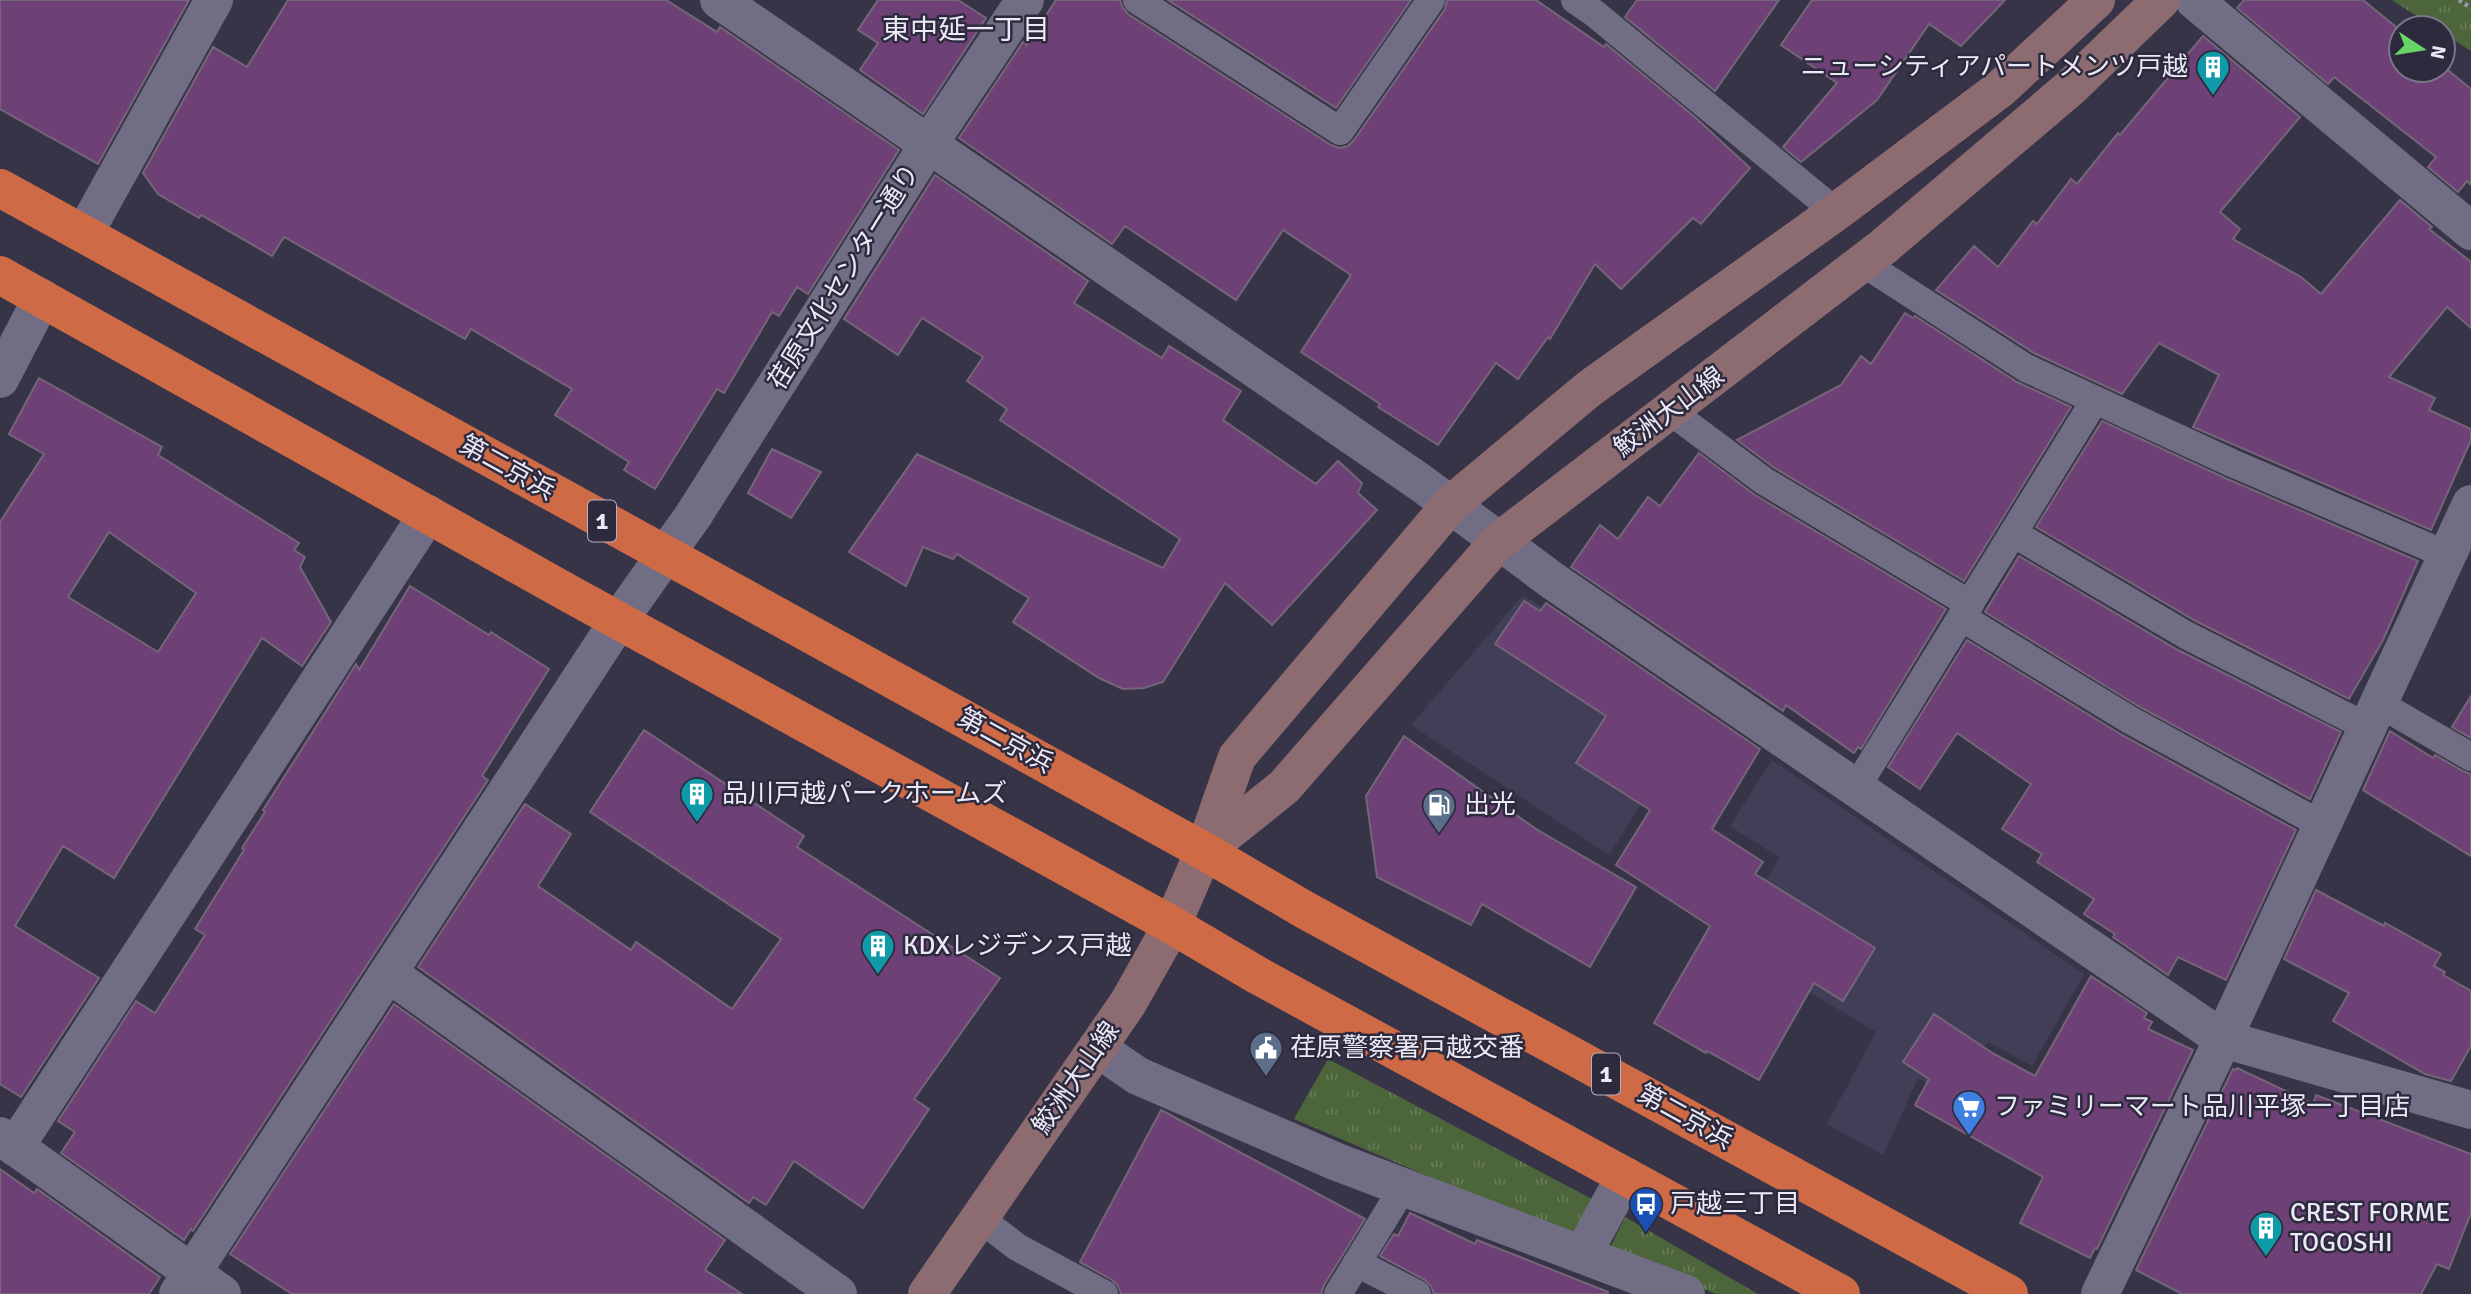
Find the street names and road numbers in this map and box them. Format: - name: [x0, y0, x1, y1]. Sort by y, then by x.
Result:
- street label: 荏原文化センター通り: [762, 158, 926, 396]
- street label: 鮫洲大山線: [1607, 360, 1731, 464]
- street label: 第二京浜: [454, 429, 560, 507]
- road number: 1: [588, 500, 616, 542]
- street label: 第二京浜: [952, 702, 1058, 780]
- street label: 鮫洲大山線: [1026, 1016, 1126, 1140]
- road number: 1: [1592, 1054, 1620, 1094]
- street label: 第二京浜: [1632, 1078, 1738, 1156]

